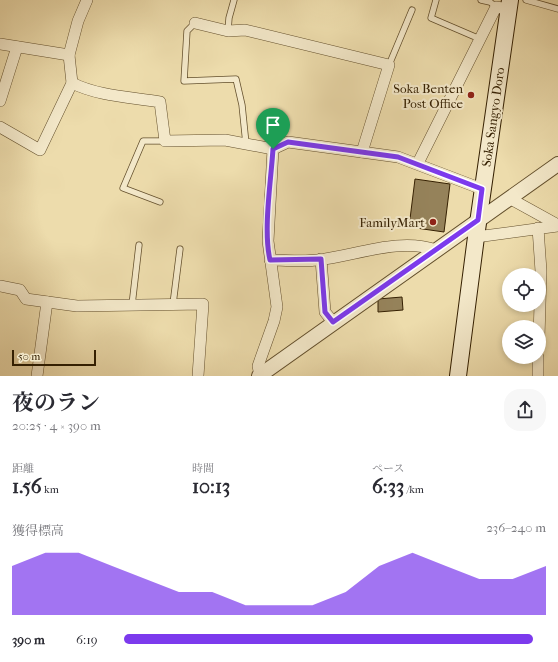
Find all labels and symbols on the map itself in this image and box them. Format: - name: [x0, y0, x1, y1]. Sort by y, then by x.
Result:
- street label: Soka Sangyo Doro: [479, 66, 507, 168]
- place label: Soka Benten Post Office: [393, 81, 464, 111]
- marker: Soka Benten Post Office: [466, 90, 476, 100]
- pin: [256, 108, 290, 149]
- place label: FamilyMart: [359, 215, 425, 230]
- marker: FamilyMart: [428, 217, 438, 227]
- scale bar: [12, 348, 96, 367]

